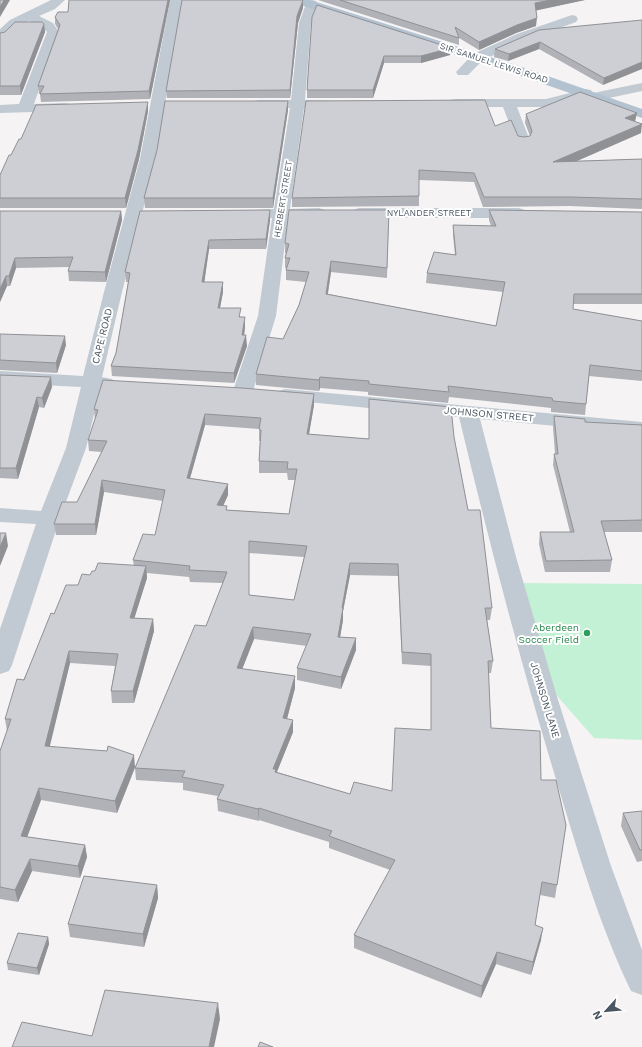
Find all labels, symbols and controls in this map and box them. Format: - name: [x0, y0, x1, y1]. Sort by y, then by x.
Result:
- street label: SIR SAMUEL LEWIS ROAD: [439, 41, 549, 85]
- street label: HERBERT STREET: [272, 159, 294, 238]
- street label: NYLANDER STREET: [387, 208, 472, 218]
- street label: CAPE ROAD: [90, 307, 114, 365]
- street label: JOHNSON STREET: [444, 405, 534, 423]
- place label: Aberdeen Soccer Field: [519, 622, 579, 645]
- marker: Aberdeen Soccer Field: [582, 628, 592, 638]
- street label: JOHNSON LANE: [528, 661, 562, 739]
- north arrow: [586, 991, 626, 1031]
- text: N: [590, 1009, 605, 1022]

